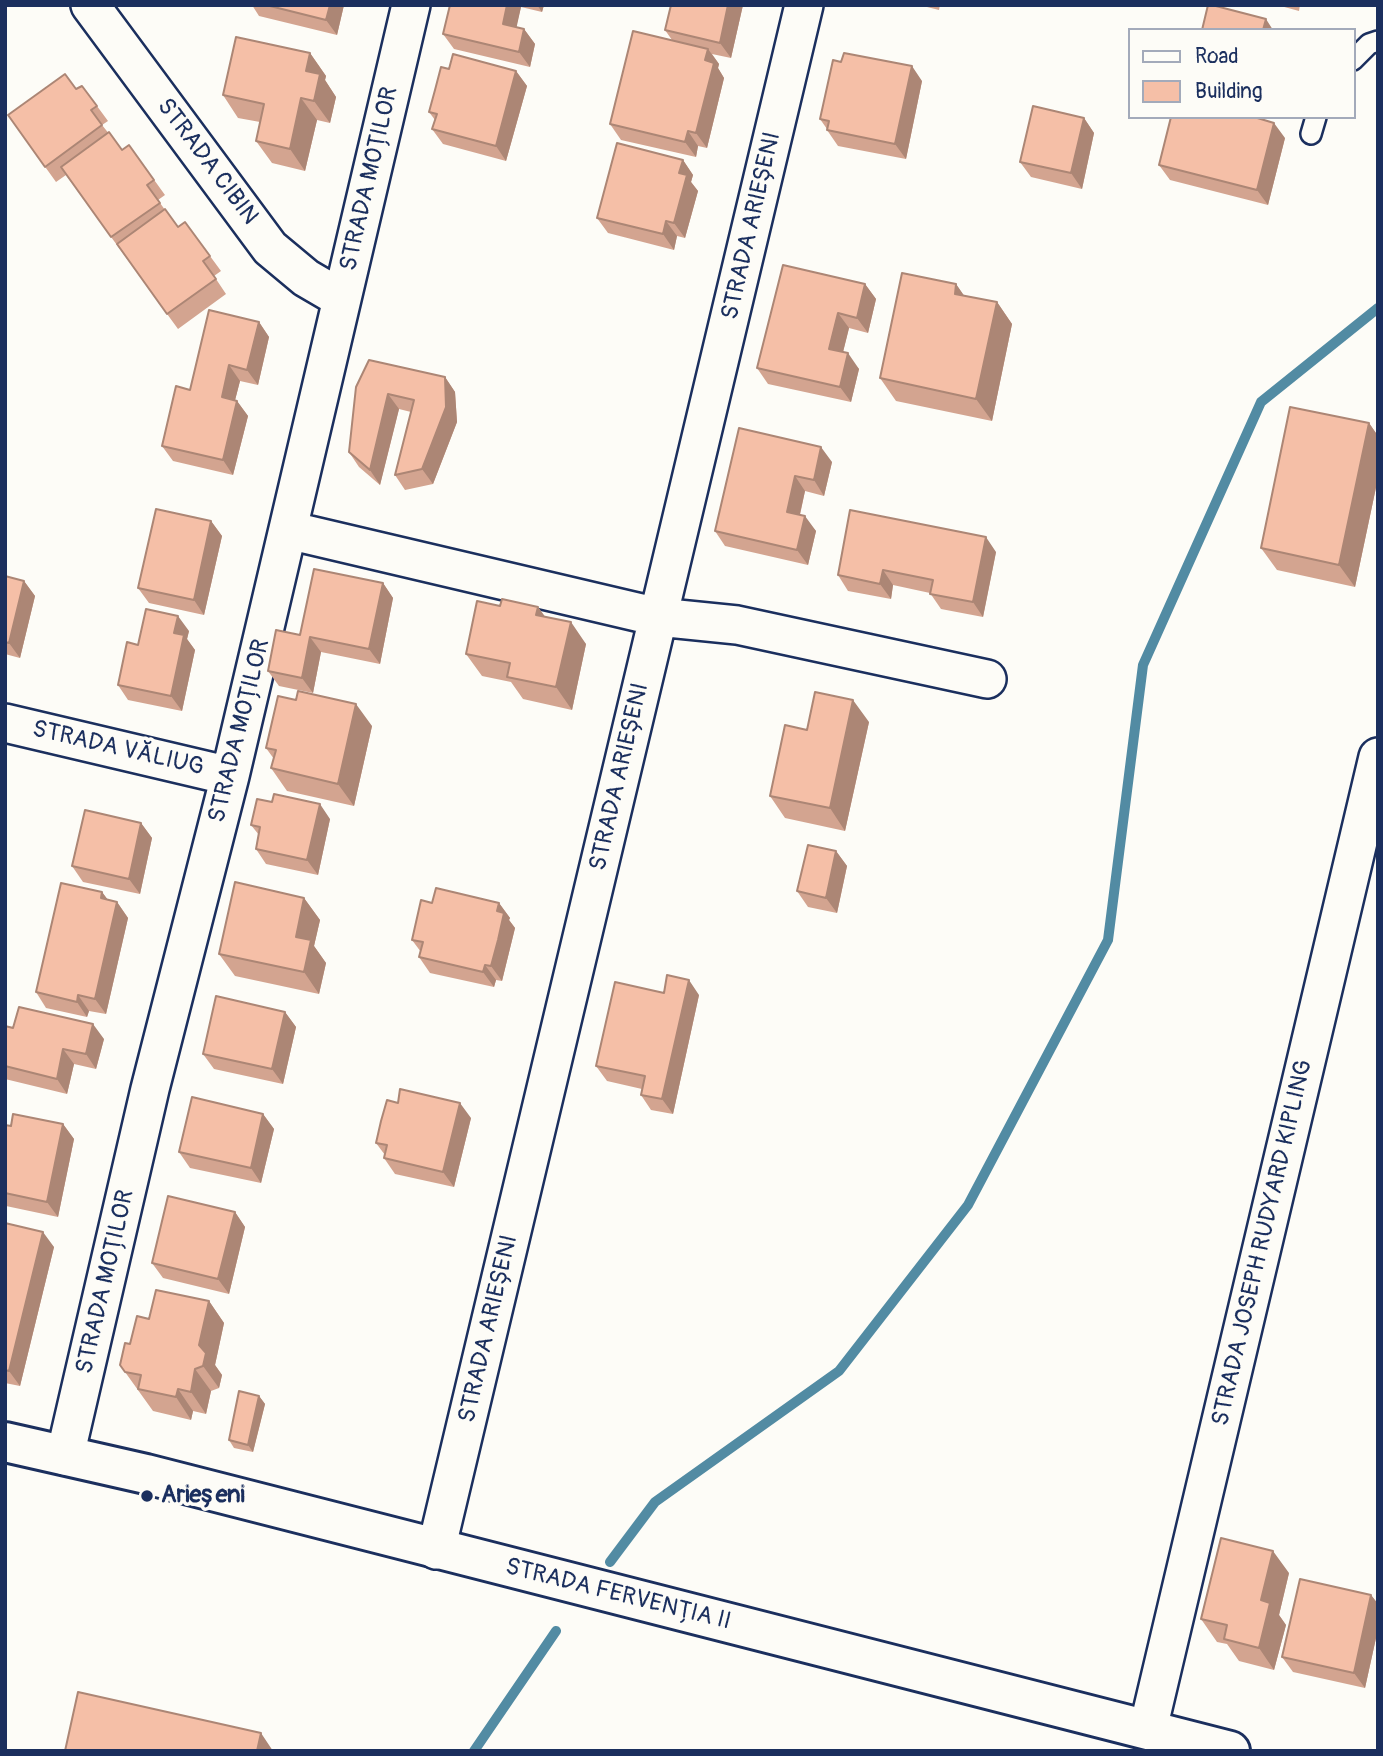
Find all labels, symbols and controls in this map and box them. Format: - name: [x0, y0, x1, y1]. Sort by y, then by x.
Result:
- legend: [1128, 28, 1355, 119]
- text: Road: [1195, 43, 1239, 70]
- text: Building: [1195, 78, 1262, 105]
- street label: STRADA MOȚILOR: [335, 84, 405, 274]
- street label: STRADA CIBIN: [150, 93, 264, 231]
- street label: STRADA ARIEȘENI: [716, 129, 788, 323]
- street label: STRADA MOȚILOR: [203, 636, 277, 826]
- street label: STRADA ARIEȘENI: [584, 680, 656, 874]
- street label: STRADA VĂLIUG: [29, 715, 207, 783]
- street label: STRADA JOSEPH RUDYARD KIPLING: [1207, 1057, 1319, 1429]
- street label: STRADA MOȚILOR: [71, 1187, 141, 1377]
- street label: STRADA ARIEȘENI: [453, 1232, 525, 1426]
- place label: Arieșeni: [161, 1482, 245, 1510]
- marker: Arieșeni: [139, 1488, 155, 1504]
- street label: STRADA FERVENȚIA II: [502, 1553, 734, 1637]

